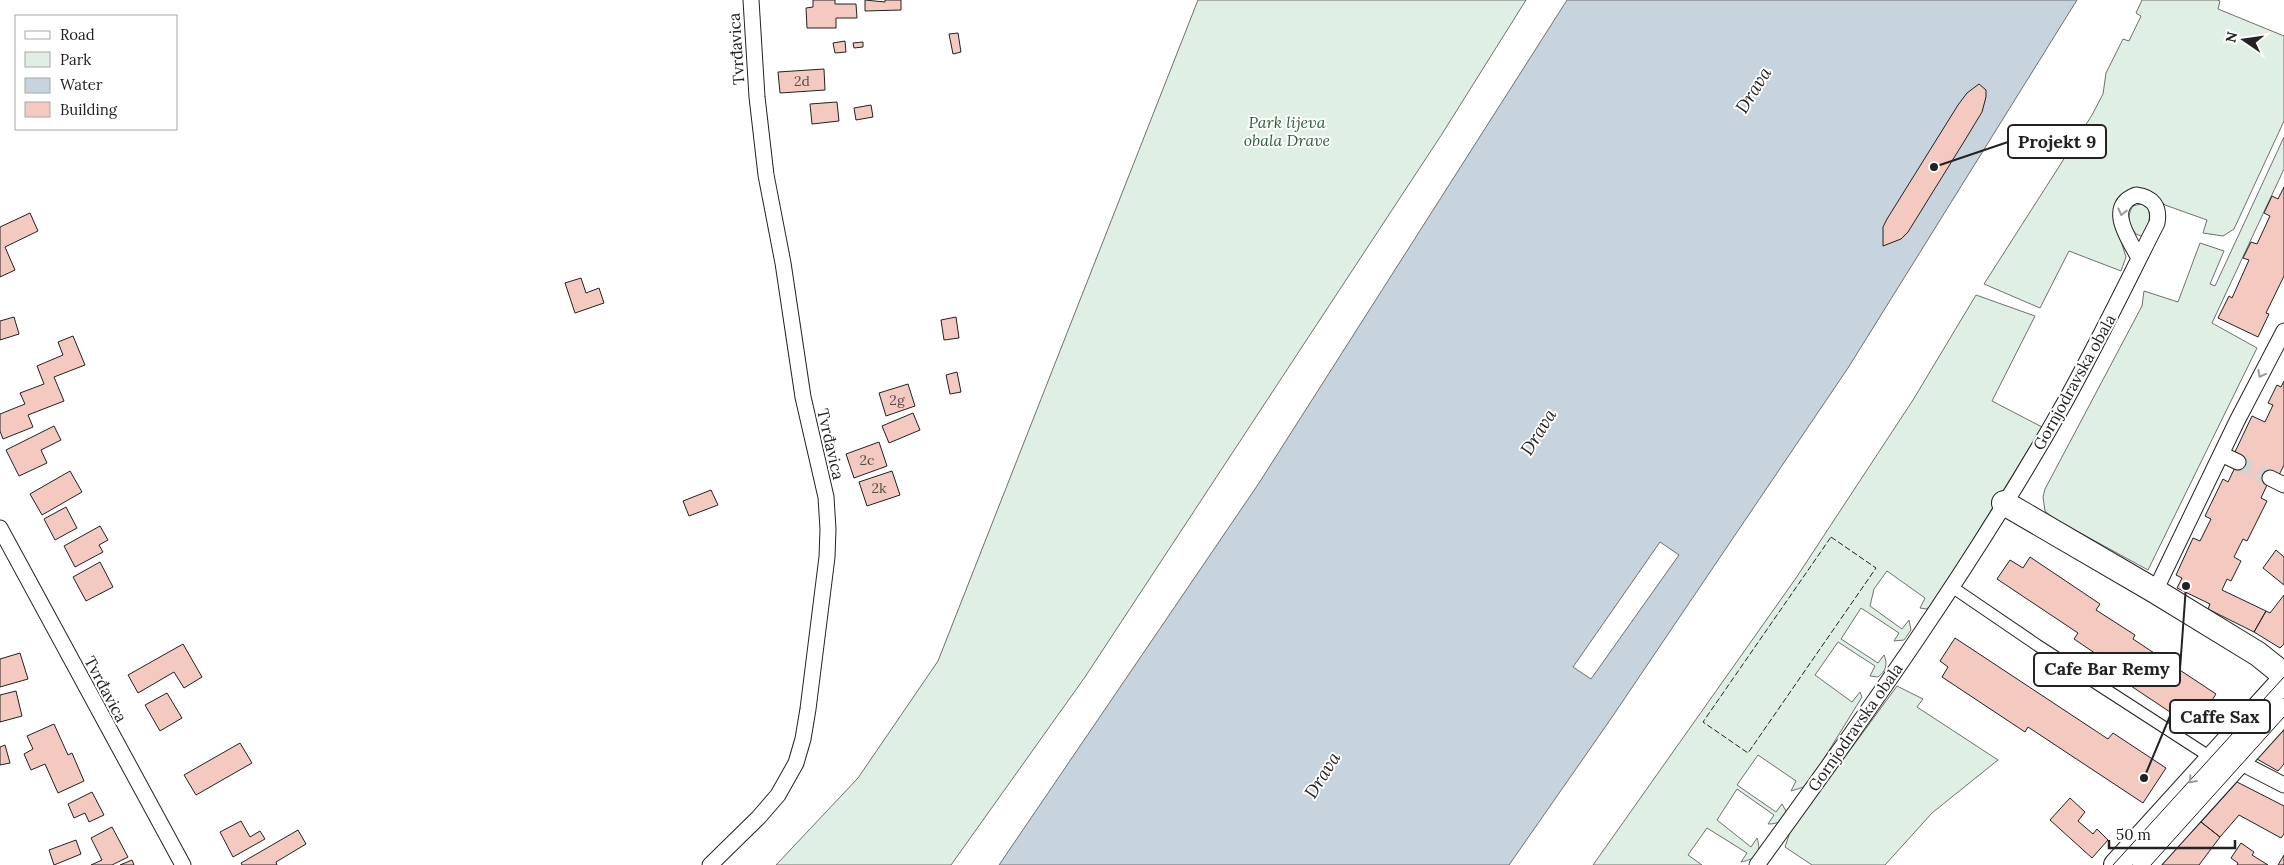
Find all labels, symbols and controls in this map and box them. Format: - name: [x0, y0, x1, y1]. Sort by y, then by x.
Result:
- street label: Tvrđavica: [724, 12, 748, 86]
- legend: [15, 15, 178, 130]
- north arrow: [2219, 15, 2269, 65]
- text: Road: [60, 25, 95, 44]
- text: N: [2221, 30, 2241, 44]
- text: Park: [60, 50, 91, 69]
- water label: Drava: [1730, 62, 1776, 117]
- house number: 2d: [794, 72, 810, 90]
- text: Water: [60, 75, 103, 94]
- text: Building: [60, 100, 118, 119]
- park label: Park lijeva obala Drave: [1244, 112, 1331, 150]
- callout: Projekt 9: [2008, 125, 2106, 158]
- text: Projekt 9: [2018, 130, 2096, 153]
- one-way arrow: [2117, 208, 2128, 216]
- street label: Gornjodravska obala: [2028, 311, 2120, 453]
- one-way arrow: [2258, 369, 2268, 378]
- house number: 2g: [889, 391, 905, 409]
- water label: Drava: [1515, 404, 1561, 459]
- street label: Tvrđavica: [813, 407, 849, 481]
- house number: 2c: [860, 451, 874, 469]
- house number: 2k: [871, 479, 887, 497]
- street label: Tvrđavica: [80, 652, 132, 726]
- callout: Cafe Bar Remy: [2034, 653, 2180, 686]
- text: Cafe Bar Remy: [2044, 657, 2170, 680]
- street label: Gornjodravska obala: [1803, 659, 1907, 795]
- callout: Caffe Sax: [2170, 700, 2270, 733]
- text: Caffe Sax: [2180, 705, 2260, 728]
- water label: Drava: [1299, 747, 1345, 802]
- one-way arrow: [2189, 775, 2198, 784]
- scale bar: [2109, 818, 2235, 850]
- text: 50 m: [2116, 825, 2151, 844]

